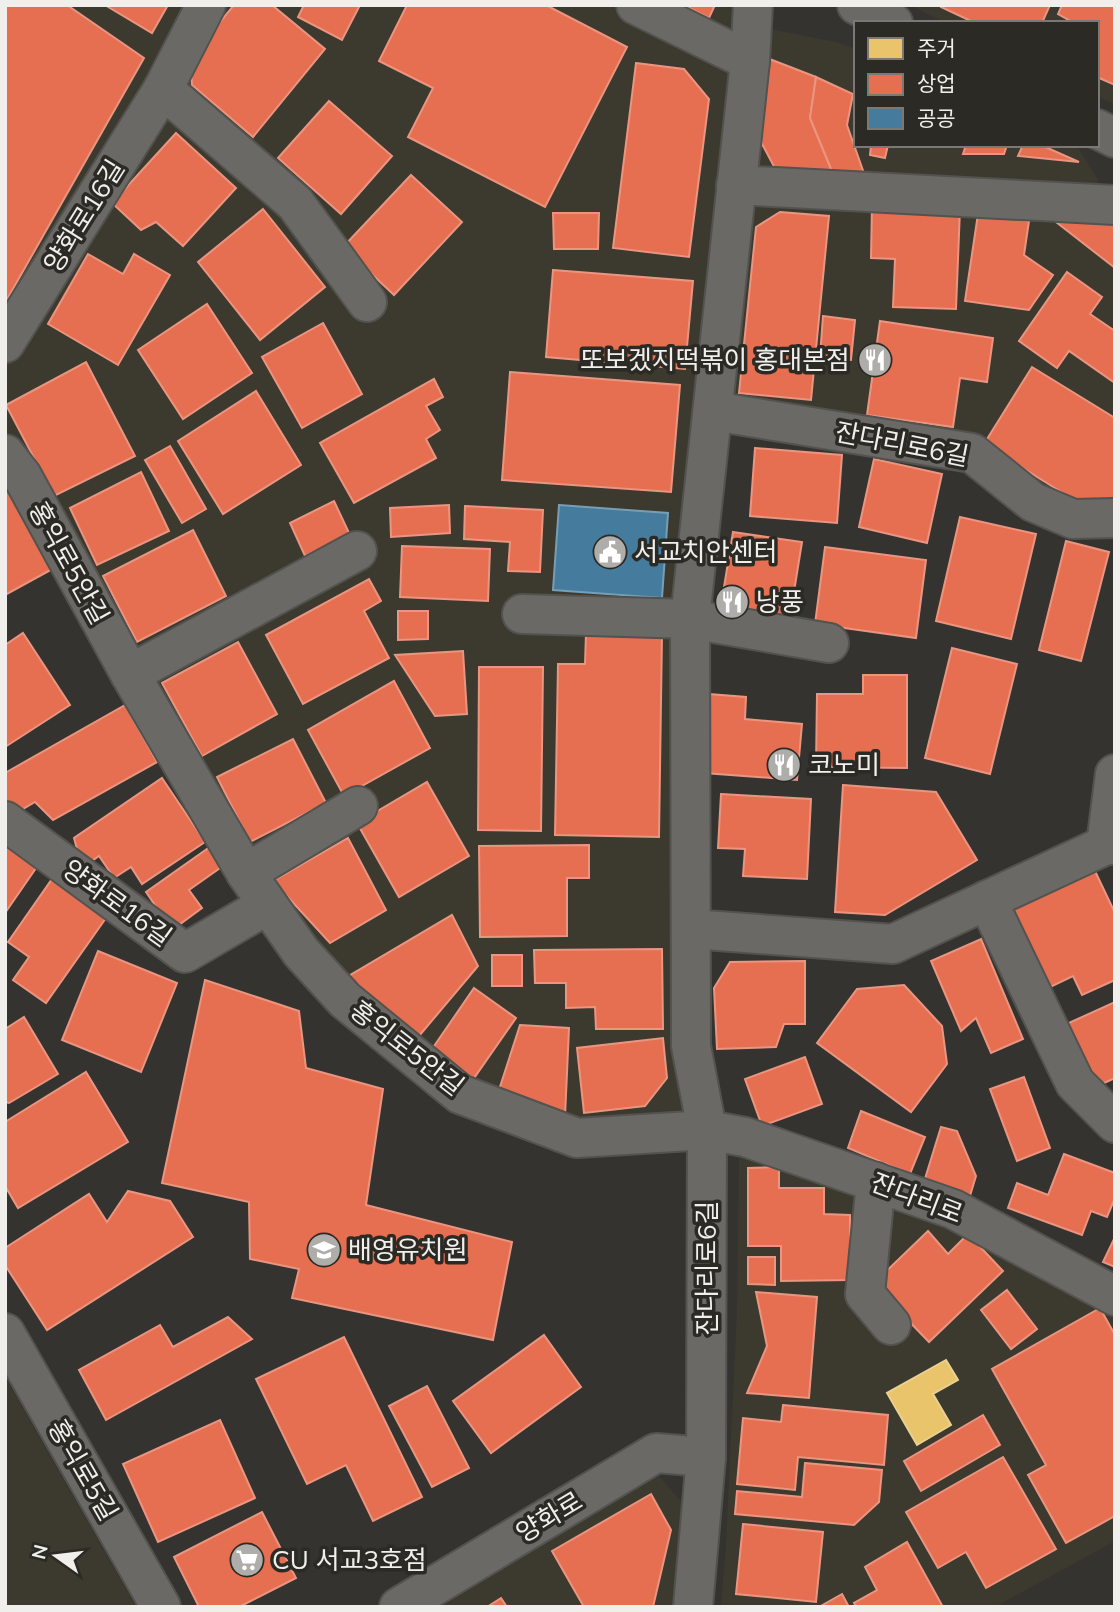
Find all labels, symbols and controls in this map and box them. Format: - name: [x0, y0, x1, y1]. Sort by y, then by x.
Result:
- legend: [854, 21, 1099, 147]
- text: 주거: [917, 35, 956, 61]
- text: 상업: [917, 70, 956, 96]
- text: 공공: [917, 105, 956, 131]
- street label: 양화로16길: [36, 153, 131, 278]
- restaurant icon: 또보겠지떡볶이 홍대본점: [856, 341, 894, 379]
- place label: 또보겠지떡볶이 홍대본점: [580, 343, 850, 376]
- street label: 잔다리로6길: [833, 414, 972, 473]
- street label: 홍익로5안길: [22, 496, 117, 630]
- public building icon: 서교치안센터: [591, 533, 629, 571]
- place label: 서교치안센터: [634, 535, 778, 568]
- restaurant icon: 낭풍: [713, 583, 751, 621]
- place label: 낭풍: [756, 585, 804, 618]
- restaurant icon: 코노미: [765, 746, 803, 784]
- place label: 코노미: [808, 748, 880, 781]
- street label: 양화로16길: [56, 852, 178, 953]
- street label: 홍익로5안길: [344, 993, 471, 1102]
- street label: 잔다리로: [867, 1165, 968, 1230]
- street label: 잔다리로6길: [690, 1200, 723, 1336]
- school or university icon: 배영유치원: [305, 1231, 343, 1269]
- place label: 배영유치원: [348, 1233, 468, 1266]
- street label: 홍익로5길: [41, 1413, 126, 1526]
- street label: 양화로: [509, 1484, 588, 1549]
- north arrow: [21, 1521, 91, 1591]
- supermarket icon: CU 서교3호점: [228, 1541, 266, 1579]
- text: N: [26, 1542, 53, 1562]
- place label: CU 서교3호점: [272, 1543, 427, 1576]

